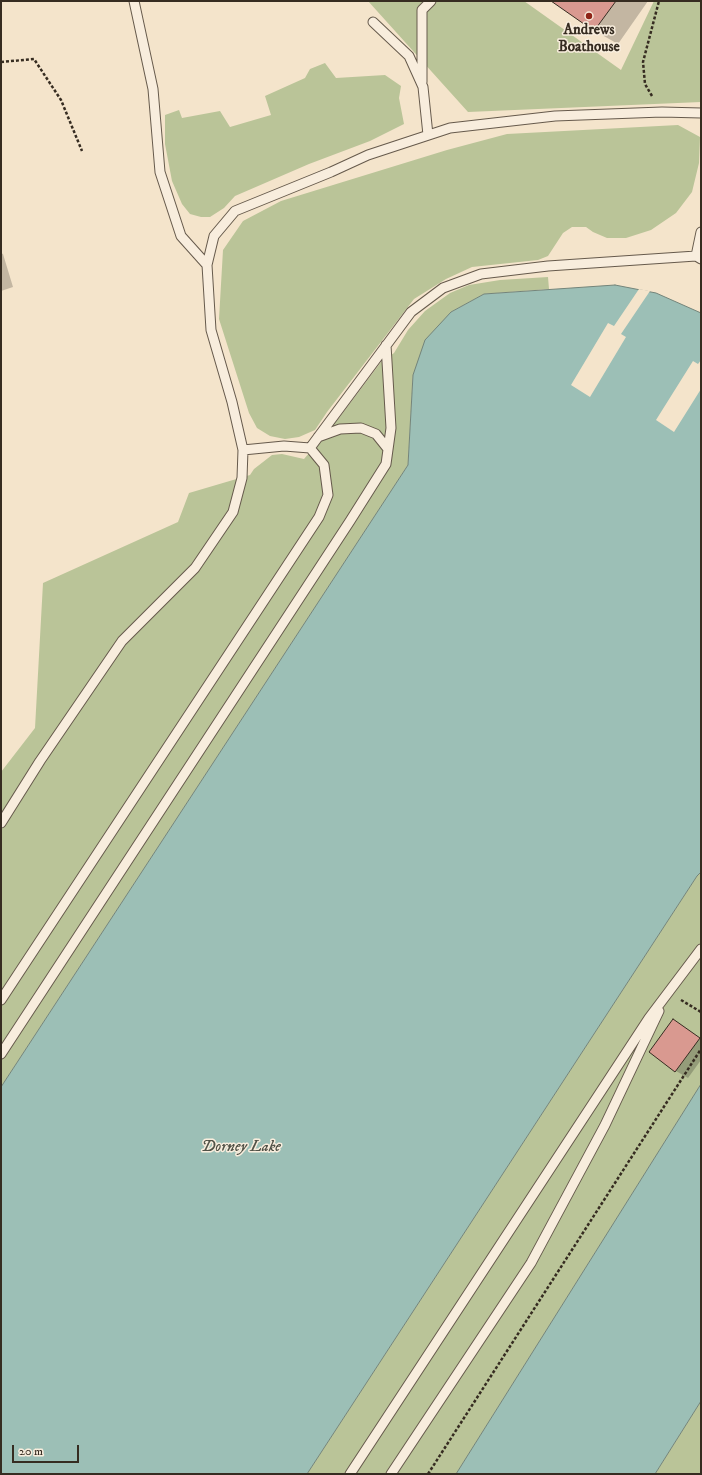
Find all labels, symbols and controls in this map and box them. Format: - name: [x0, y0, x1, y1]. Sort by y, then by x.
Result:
- marker: Andrews Boathouse: [584, 11, 594, 21]
- place label: Andrews Boathouse: [558, 22, 620, 57]
- water label: Dorney Lake: [201, 1138, 281, 1158]
- scale bar: [14, 1437, 81, 1463]
- text: 20 m: [19, 1444, 43, 1459]

